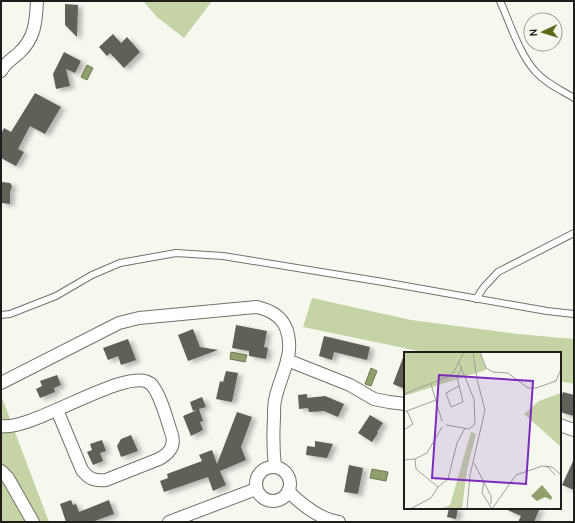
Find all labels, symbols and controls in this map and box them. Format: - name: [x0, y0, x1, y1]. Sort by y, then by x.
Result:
- north arrow: [523, 12, 563, 52]
- text: N: [527, 28, 540, 37]
- inset map: [404, 352, 561, 509]

